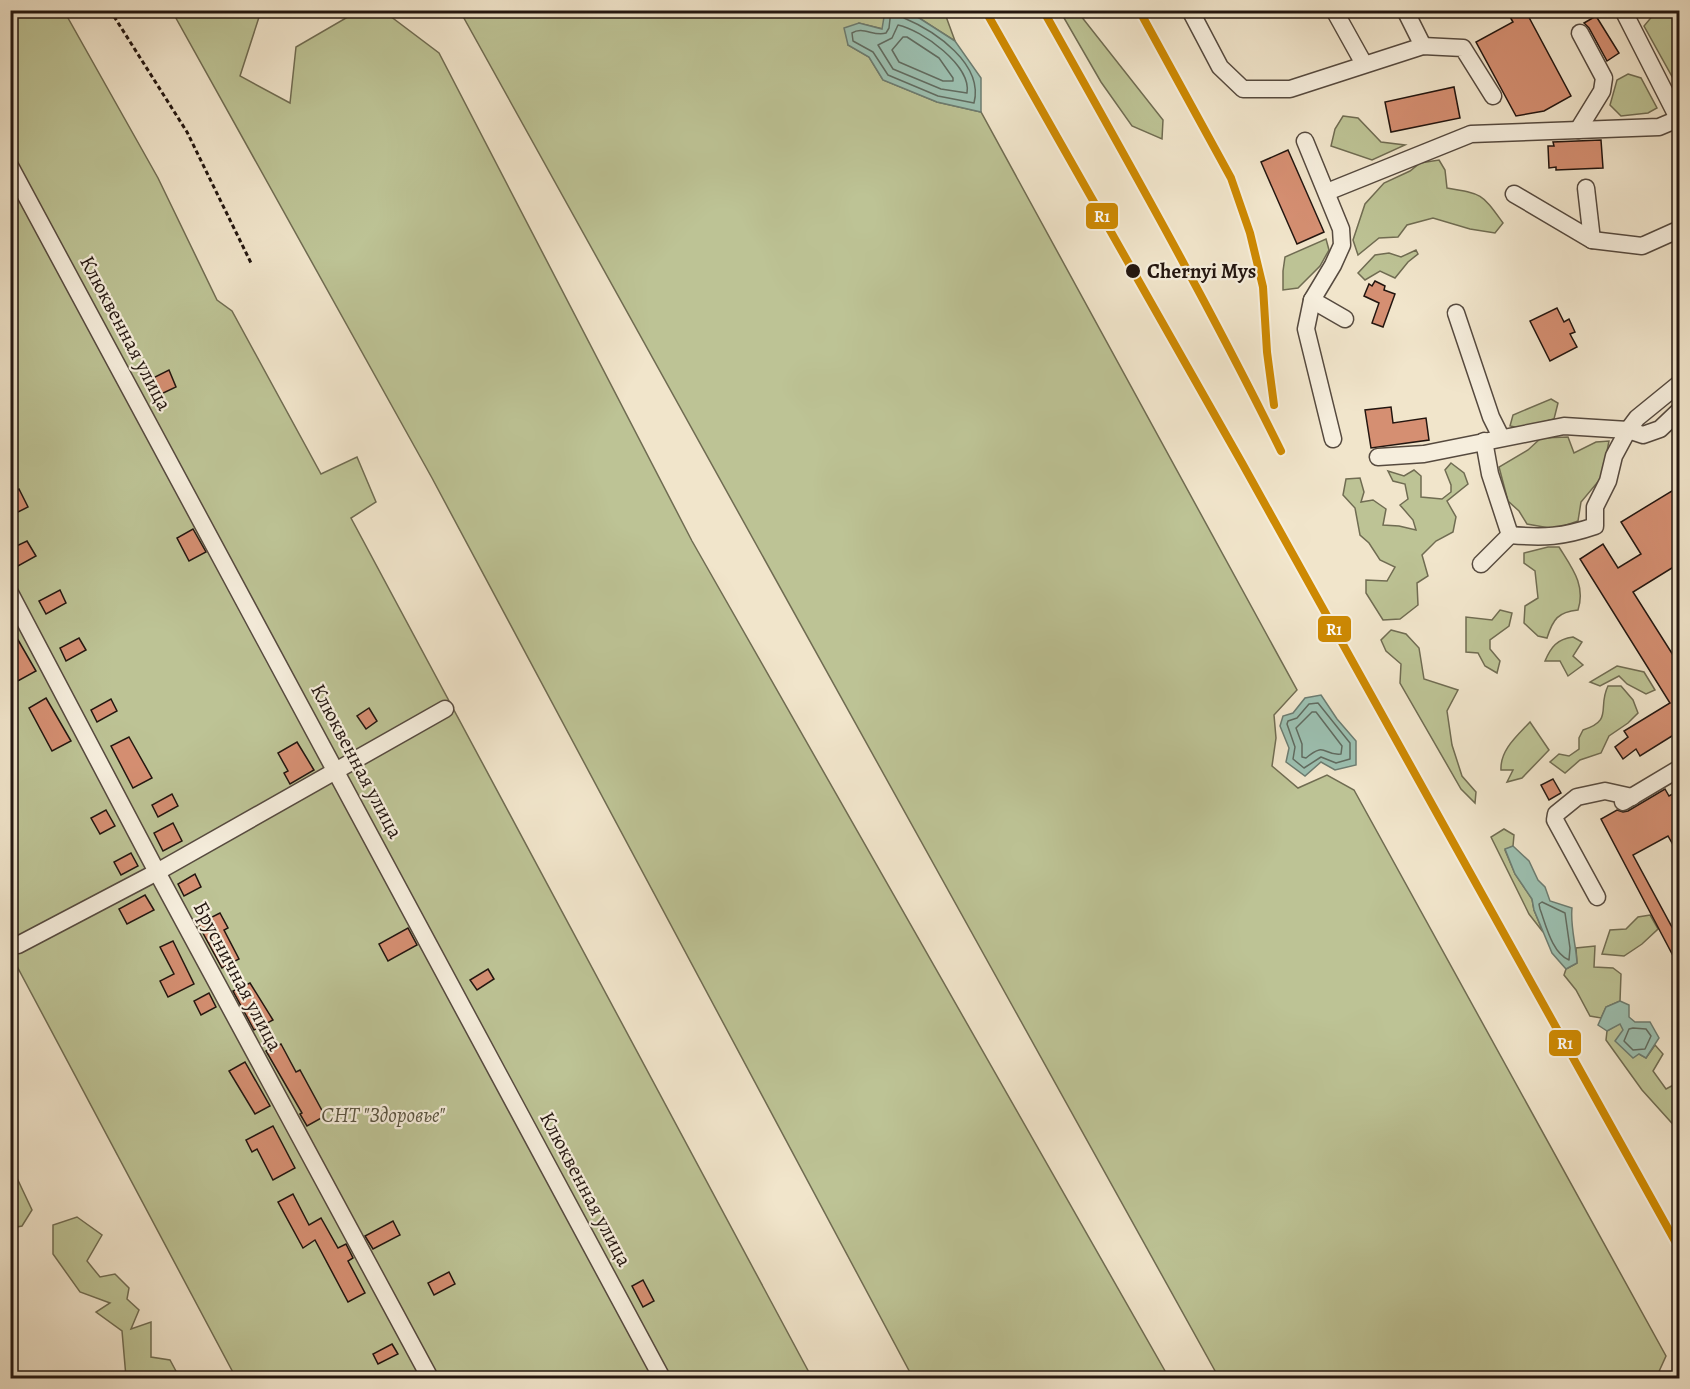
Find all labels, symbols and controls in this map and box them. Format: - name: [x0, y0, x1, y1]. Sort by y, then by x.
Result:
- line badge: R1: [1085, 202, 1119, 230]
- text: R1: [1094, 206, 1110, 228]
- street label: Клюквенная улица: [73, 251, 179, 416]
- place label: Chernyi Mys: [1147, 257, 1256, 285]
- marker: Chernyi Mys: [1124, 262, 1142, 280]
- line badge: R1: [1317, 615, 1352, 643]
- text: R1: [1326, 619, 1342, 641]
- street label: Клюквенная улица: [304, 679, 410, 844]
- street label: Брусничная улица: [187, 896, 289, 1056]
- line badge: R1: [1548, 1029, 1582, 1057]
- text: R1: [1557, 1033, 1573, 1055]
- park label: СНТ "Здоровье": [321, 1101, 446, 1129]
- street label: Клюквенная улица: [533, 1107, 639, 1272]

